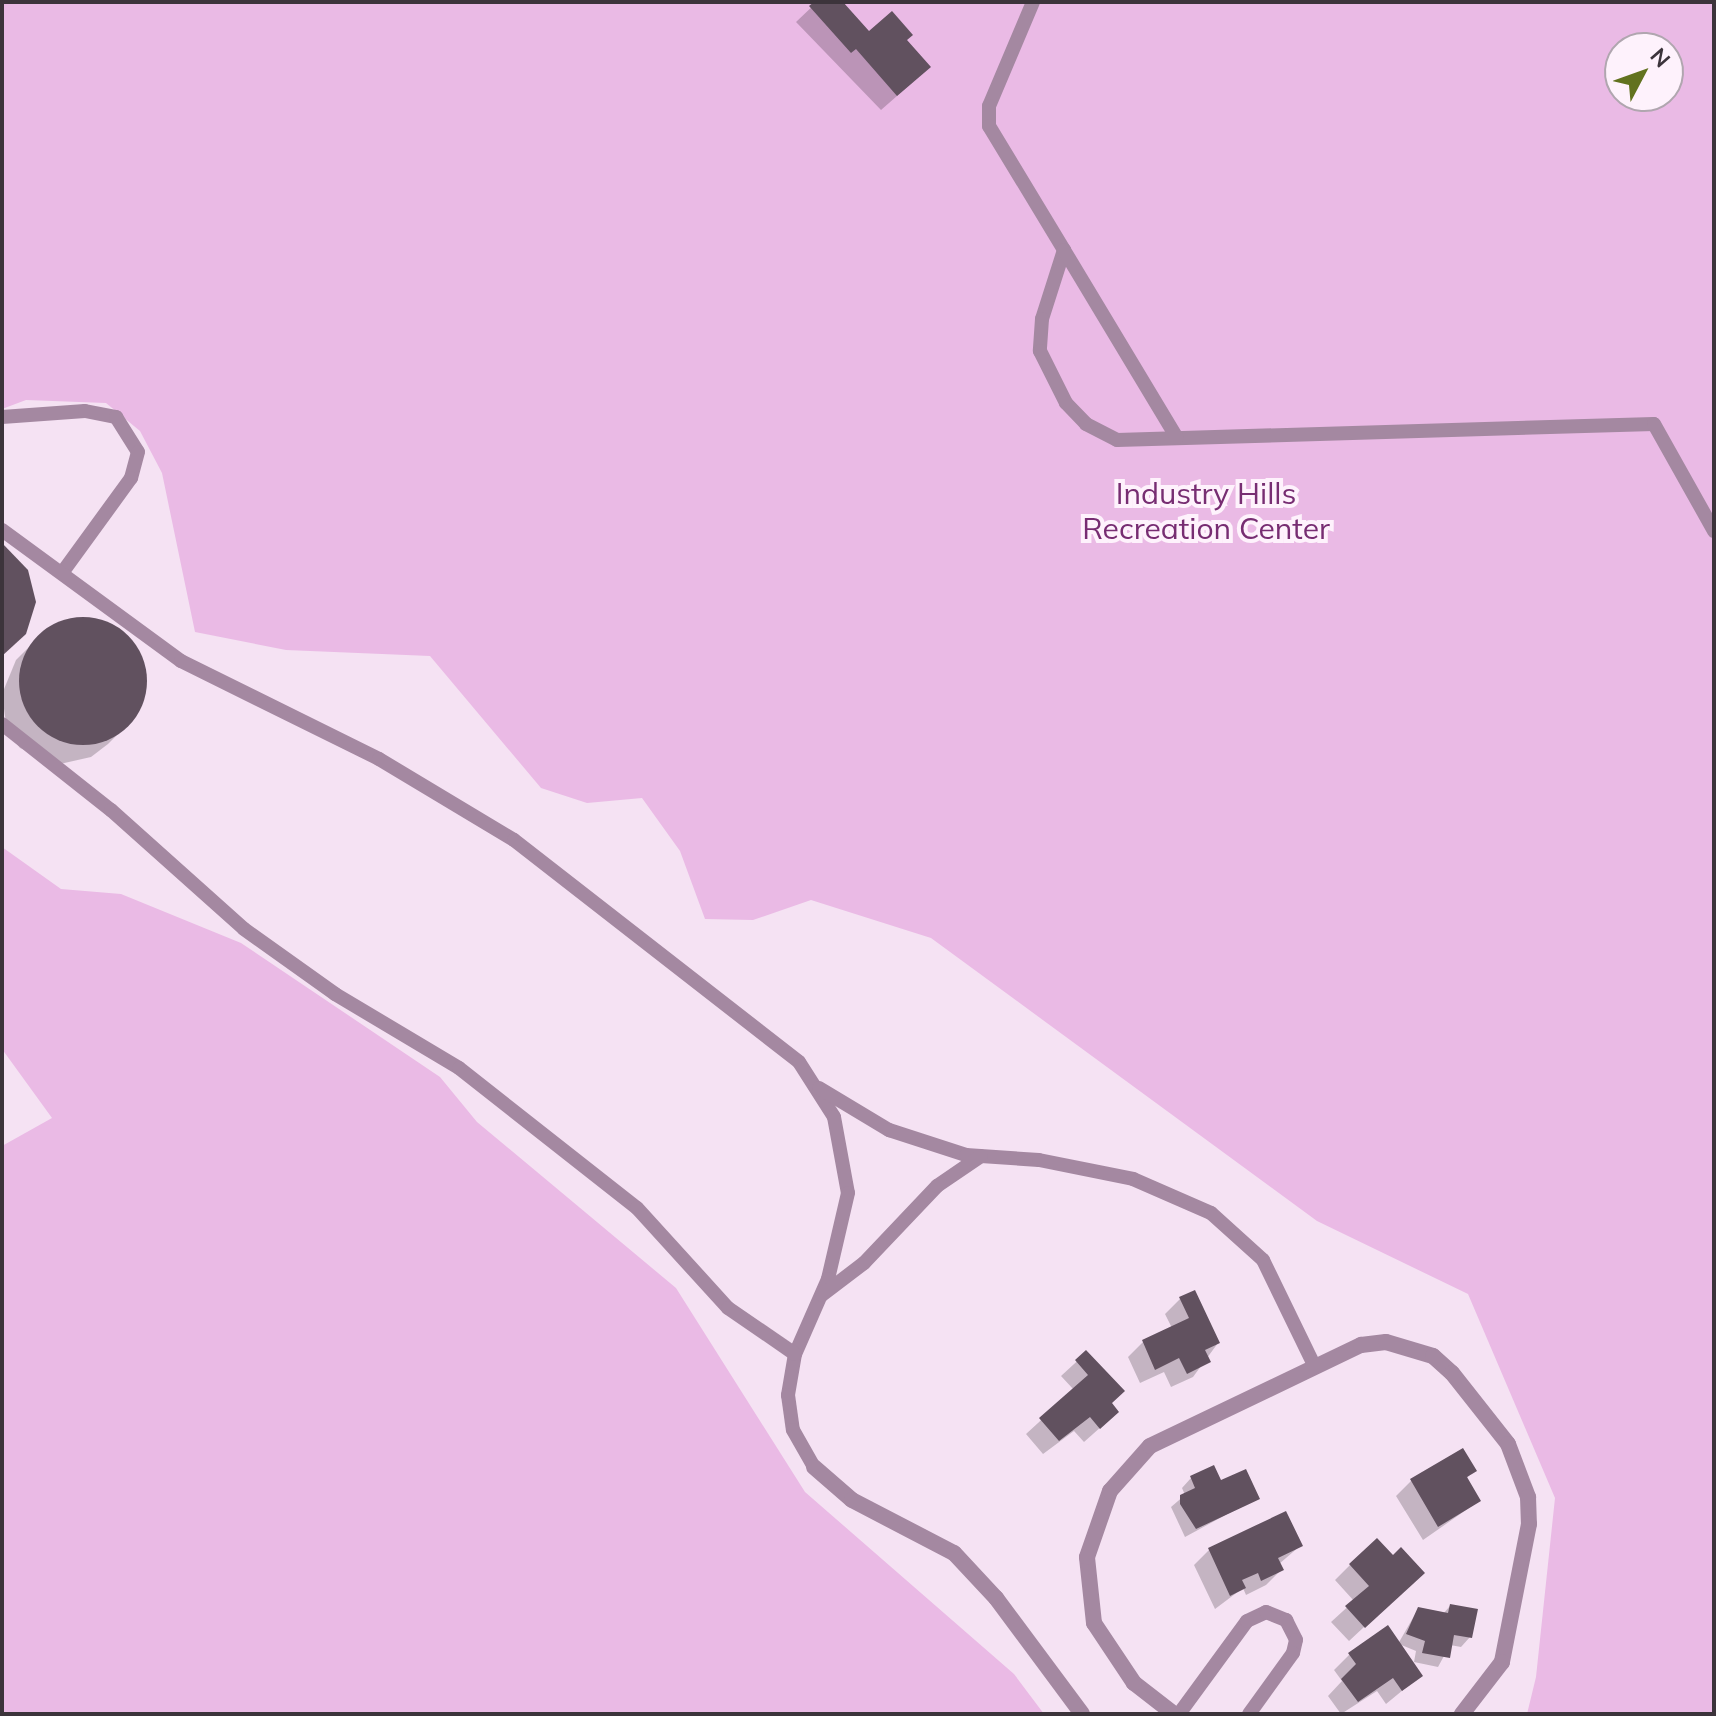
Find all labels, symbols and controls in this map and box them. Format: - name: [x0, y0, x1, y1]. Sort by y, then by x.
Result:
- north arrow: [1604, 32, 1684, 112]
- text: N: [1645, 42, 1677, 73]
- park label: Industry Hills Recreation Center: [1082, 475, 1330, 546]

